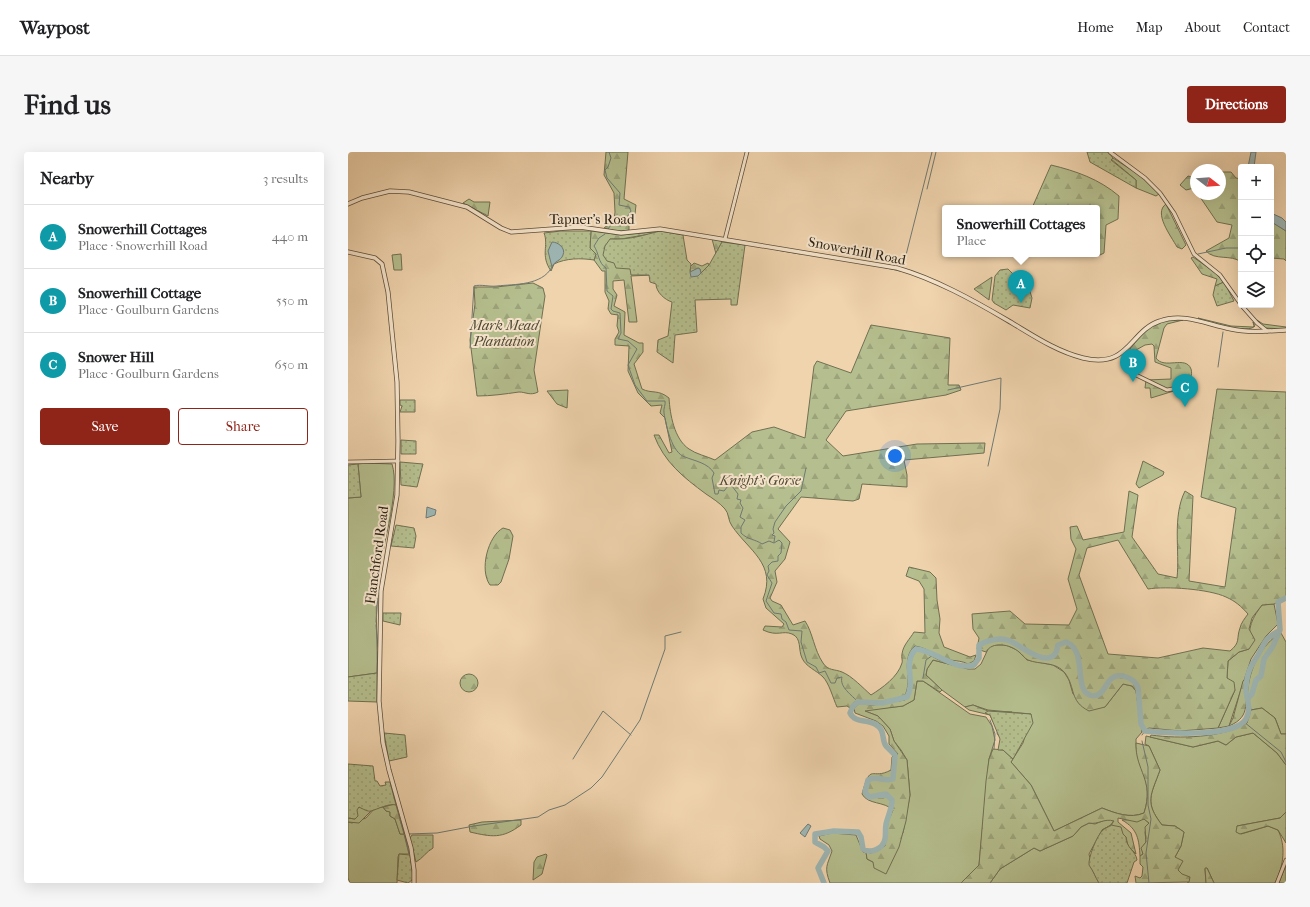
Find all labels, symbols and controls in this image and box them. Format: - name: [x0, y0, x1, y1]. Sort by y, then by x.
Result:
- text: Waypost: [20, 17, 90, 39]
- text: Home: [1077, 19, 1114, 36]
- text: Map: [1136, 19, 1163, 36]
- text: About: [1185, 19, 1221, 36]
- text: Contact: [1243, 19, 1290, 36]
- button: Directions: [1187, 86, 1286, 123]
- text: Find us: [24, 88, 111, 121]
- north arrow: [1190, 164, 1226, 200]
- map controls: [1238, 164, 1274, 308]
- button: +: [1238, 164, 1274, 200]
- text: Nearby: [40, 168, 94, 188]
- text: 3 results: [263, 171, 308, 186]
- button: −: [1238, 200, 1274, 236]
- popup: [942, 205, 1100, 257]
- street label: Tapner's Road: [549, 211, 635, 228]
- text: Snowerhill Cottages: [957, 215, 1085, 233]
- text: Snowerhill Cottages: [78, 220, 207, 238]
- text: A: [49, 229, 57, 244]
- text: 440 m: [272, 229, 308, 244]
- street label: Snowerhill Road: [807, 233, 908, 269]
- text: Place: [957, 233, 986, 248]
- button: locate: [1238, 236, 1274, 272]
- text: Place · Snowerhill Road: [78, 238, 208, 253]
- pin: A: [1008, 270, 1034, 303]
- button: layers: [1238, 272, 1274, 308]
- text: Snowerhill Cottage: [78, 284, 201, 302]
- text: B: [49, 293, 57, 308]
- text: 550 m: [276, 293, 308, 308]
- text: Place · Goulburn Gardens: [78, 302, 219, 317]
- park label: Mark Mead Plantation: [469, 317, 540, 350]
- text: Snower Hill: [78, 348, 154, 366]
- pin: B: [1120, 349, 1146, 382]
- text: C: [49, 357, 57, 372]
- text: 650 m: [275, 357, 308, 372]
- text: Place · Goulburn Gardens: [78, 366, 219, 381]
- pin: C: [1172, 374, 1198, 407]
- button: Save: [40, 408, 170, 445]
- button: Share: [178, 408, 308, 445]
- your location: [885, 446, 905, 466]
- park label: Knight's Gorse: [718, 472, 801, 489]
- street label: Flanchford Road: [362, 504, 392, 605]

